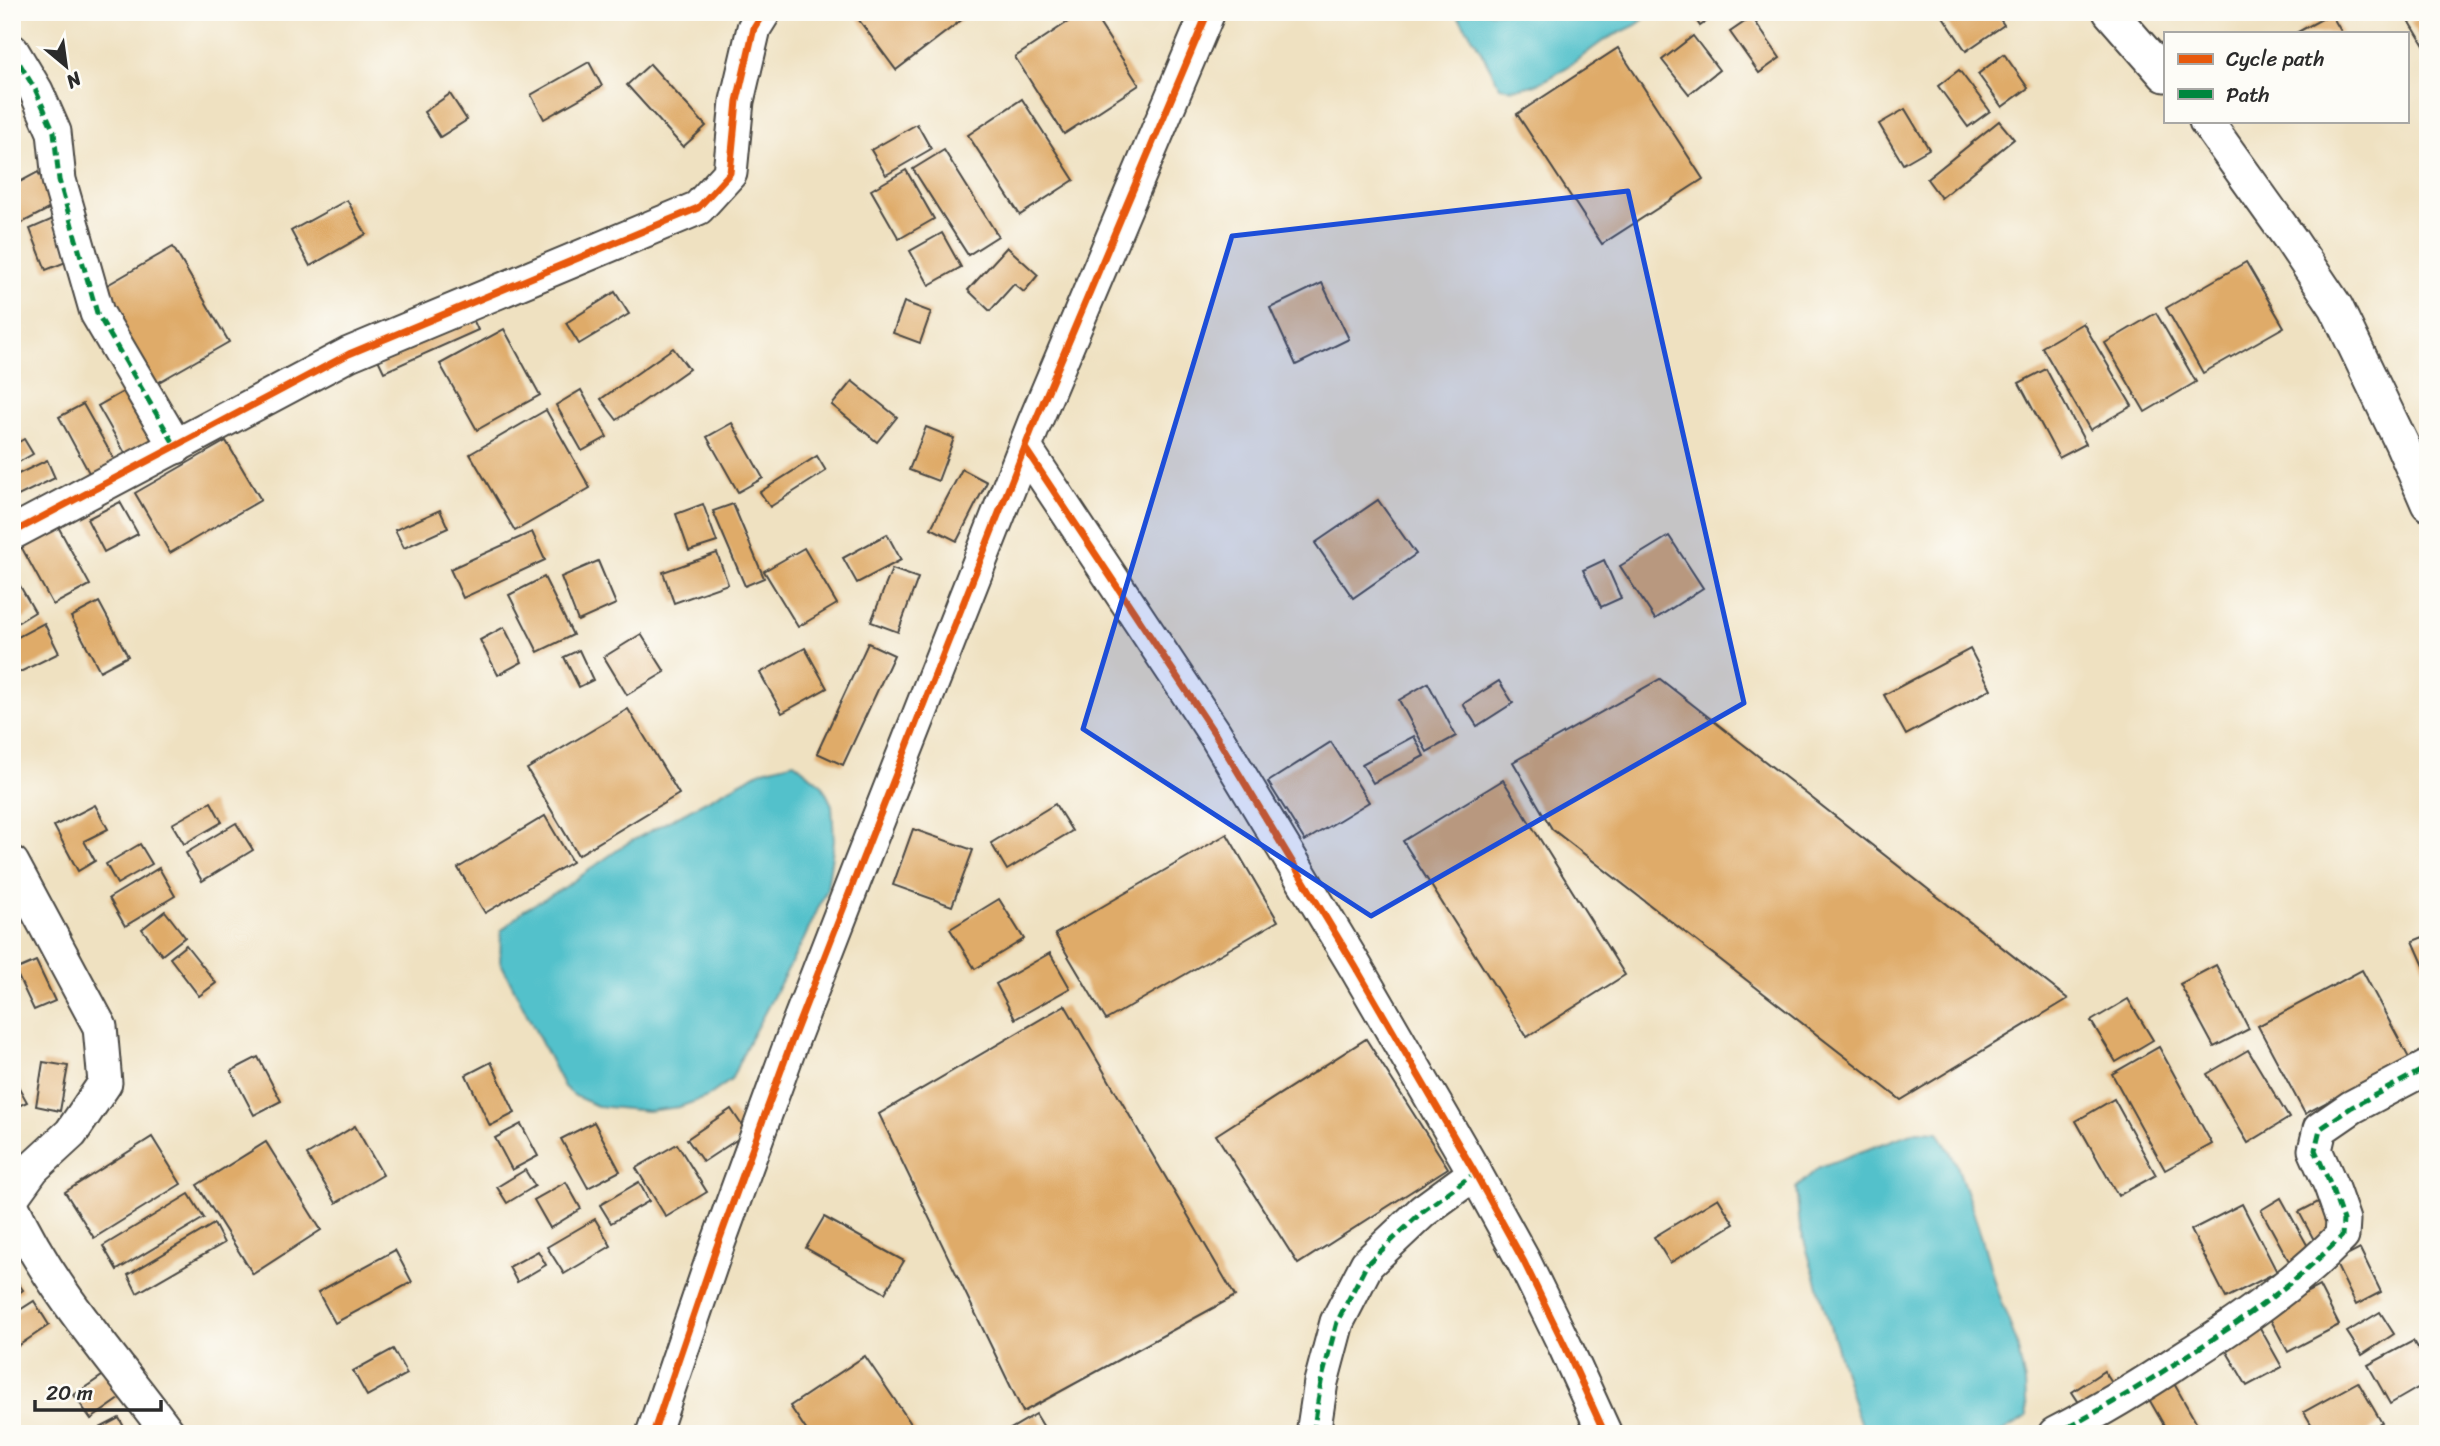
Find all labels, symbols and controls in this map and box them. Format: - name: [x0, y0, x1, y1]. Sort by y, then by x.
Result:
- north arrow: [32, 32, 102, 102]
- legend: [2164, 32, 2408, 122]
- text: Cycle path: [2226, 40, 2325, 78]
- text: N: [60, 62, 89, 98]
- text: Path: [2226, 76, 2269, 114]
- scale bar: [35, 1369, 161, 1413]
- text: 20 m: [46, 1374, 93, 1412]

